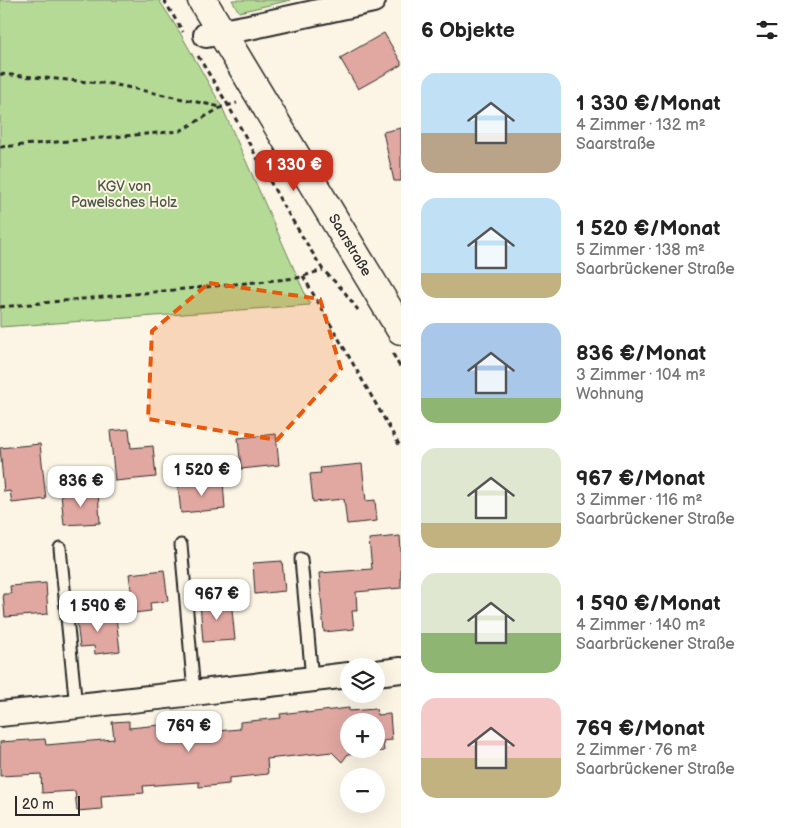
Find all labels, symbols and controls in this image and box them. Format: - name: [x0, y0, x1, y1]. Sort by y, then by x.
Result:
- icon: filters: [753, 16, 781, 44]
- text: 6 Objekte: [421, 18, 515, 43]
- text: 1 330 €/Monat: [576, 91, 721, 116]
- icon: home: [461, 93, 521, 153]
- text: 4 Zimmer · 132 m²: [576, 116, 706, 135]
- text: Saarstraße: [576, 135, 655, 154]
- pin: 1 330 €: [248, 150, 340, 192]
- text: 1 330 €: [266, 156, 322, 175]
- park label: KGV von Pawelsches Holz: [71, 178, 177, 211]
- street label: Saarstraße: [325, 211, 375, 279]
- text: 1 520 €/Monat: [576, 216, 720, 241]
- icon: home: [461, 218, 521, 278]
- text: 5 Zimmer · 138 m²: [576, 241, 705, 260]
- text: Saarbrückener Straße: [576, 260, 735, 279]
- text: 836 €/Monat: [576, 341, 706, 366]
- icon: home: [461, 343, 521, 403]
- text: 3 Zimmer · 104 m²: [576, 366, 706, 385]
- text: Wohnung: [576, 385, 644, 404]
- pin: 1 520 €: [156, 454, 248, 497]
- text: 1 520 €: [174, 461, 230, 480]
- pin: 836 €: [46, 466, 116, 508]
- text: 967 €/Monat: [576, 466, 705, 491]
- icon: home: [461, 468, 521, 528]
- text: 836 €: [58, 472, 104, 491]
- text: 3 Zimmer · 116 m²: [576, 491, 703, 510]
- text: Saarbrückener Straße: [576, 510, 735, 529]
- pin: 967 €: [182, 578, 252, 621]
- text: 967 €: [195, 585, 239, 604]
- pin: 1 590 €: [52, 590, 144, 633]
- text: 1 590 €/Monat: [576, 591, 720, 616]
- icon: home: [461, 593, 521, 653]
- text: 1 590 €: [70, 597, 126, 616]
- text: 4 Zimmer · 140 m²: [576, 616, 706, 635]
- text: Saarbrückener Straße: [576, 635, 735, 654]
- map controls: [340, 658, 385, 813]
- button: layers: [340, 658, 385, 703]
- pin: 769 €: [154, 710, 224, 753]
- button: +: [340, 713, 385, 758]
- text: 769 €/Monat: [576, 716, 705, 741]
- text: 769 €: [167, 717, 211, 736]
- icon: home: [461, 718, 521, 778]
- text: 2 Zimmer · 76 m²: [576, 741, 697, 760]
- text: Saarbrückener Straße: [576, 760, 735, 779]
- button: −: [340, 768, 385, 813]
- scale bar: [15, 793, 80, 816]
- text: 20 m: [22, 796, 54, 813]

